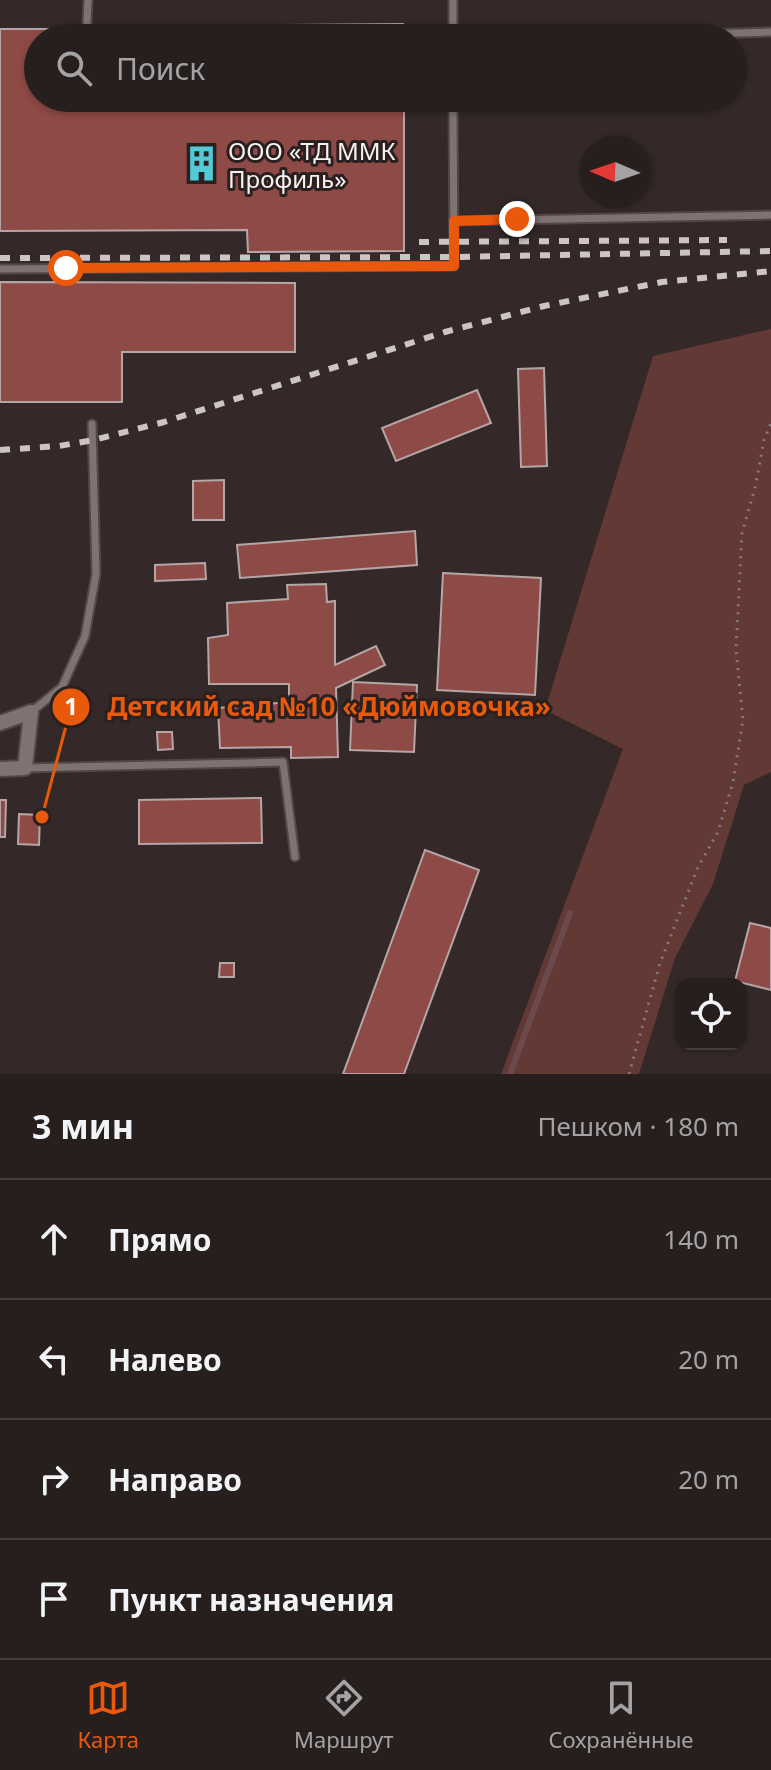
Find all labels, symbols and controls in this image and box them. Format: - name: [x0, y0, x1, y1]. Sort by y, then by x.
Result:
- search box: [24, 24, 747, 112]
- icon: search: [52, 46, 96, 90]
- text: Поиск: [116, 48, 205, 89]
- place label: ООО «ТД ММК Профиль»: [228, 134, 396, 195]
- north arrow: [579, 136, 651, 208]
- building icon: ООО «ТД ММК Профиль»: [183, 145, 221, 183]
- route end: [499, 201, 535, 237]
- route start: [48, 250, 84, 286]
- callout: Детский сад №10 «Дюймовочка»: [51, 682, 567, 732]
- text: Детский сад №10 «Дюймовочка»: [107, 688, 551, 724]
- text: 1: [64, 689, 78, 722]
- map controls: [675, 978, 747, 1050]
- button: locate: [675, 978, 747, 1050]
- text: 3 мин: [32, 1103, 134, 1149]
- text: Пешком · 180 m: [537, 1108, 739, 1144]
- icon: ahead: [32, 1217, 76, 1261]
- text: Прямо: [108, 1219, 212, 1260]
- text: 140 m: [663, 1221, 739, 1257]
- icon: left: [32, 1337, 76, 1381]
- text: Налево: [108, 1339, 222, 1380]
- text: 20 m: [678, 1341, 739, 1377]
- icon: right: [32, 1457, 76, 1501]
- text: Направо: [108, 1459, 242, 1500]
- text: 20 m: [678, 1461, 739, 1497]
- icon: arrive: [32, 1577, 76, 1621]
- text: Пункт назначения: [108, 1579, 394, 1620]
- tab: Карта: [78, 1676, 139, 1754]
- tab: Маршрут: [294, 1676, 393, 1754]
- tab: Сохранённые: [548, 1676, 693, 1754]

